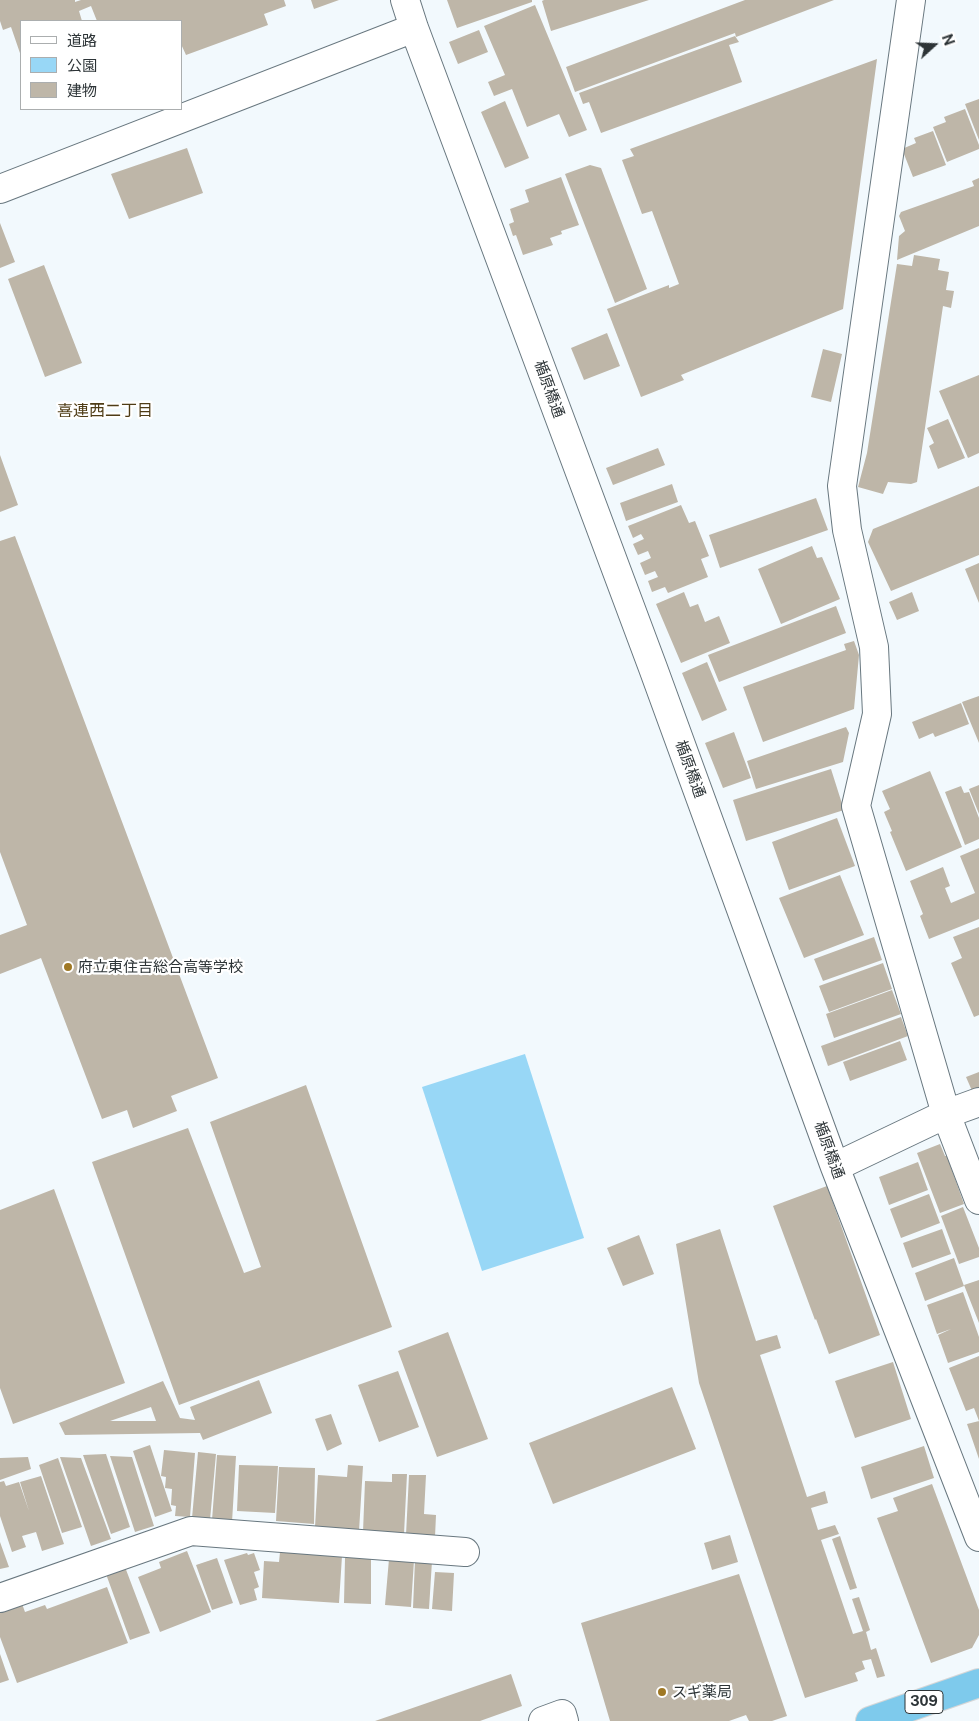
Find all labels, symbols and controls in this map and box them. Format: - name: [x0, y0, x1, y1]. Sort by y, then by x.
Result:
- legend: [20, 20, 182, 110]
- north arrow: [909, 20, 959, 70]
- text: 道路: [67, 32, 97, 49]
- text: N: [939, 32, 957, 48]
- text: 公園: [67, 57, 97, 74]
- text: 建物: [67, 82, 97, 99]
- street label: 楯原橋通: [530, 358, 568, 420]
- district label: 喜連西二丁目: [57, 401, 153, 421]
- street label: 楯原橋通: [671, 738, 709, 800]
- place label: 府立東住吉総合高等学校: [78, 958, 243, 976]
- marker: 府立東住吉総合高等学校: [62, 961, 74, 973]
- street label: 楯原橋通: [810, 1119, 848, 1181]
- place label: スギ薬局: [672, 1683, 732, 1701]
- marker: スギ薬局: [656, 1686, 668, 1698]
- road number: 309: [905, 1690, 943, 1714]

